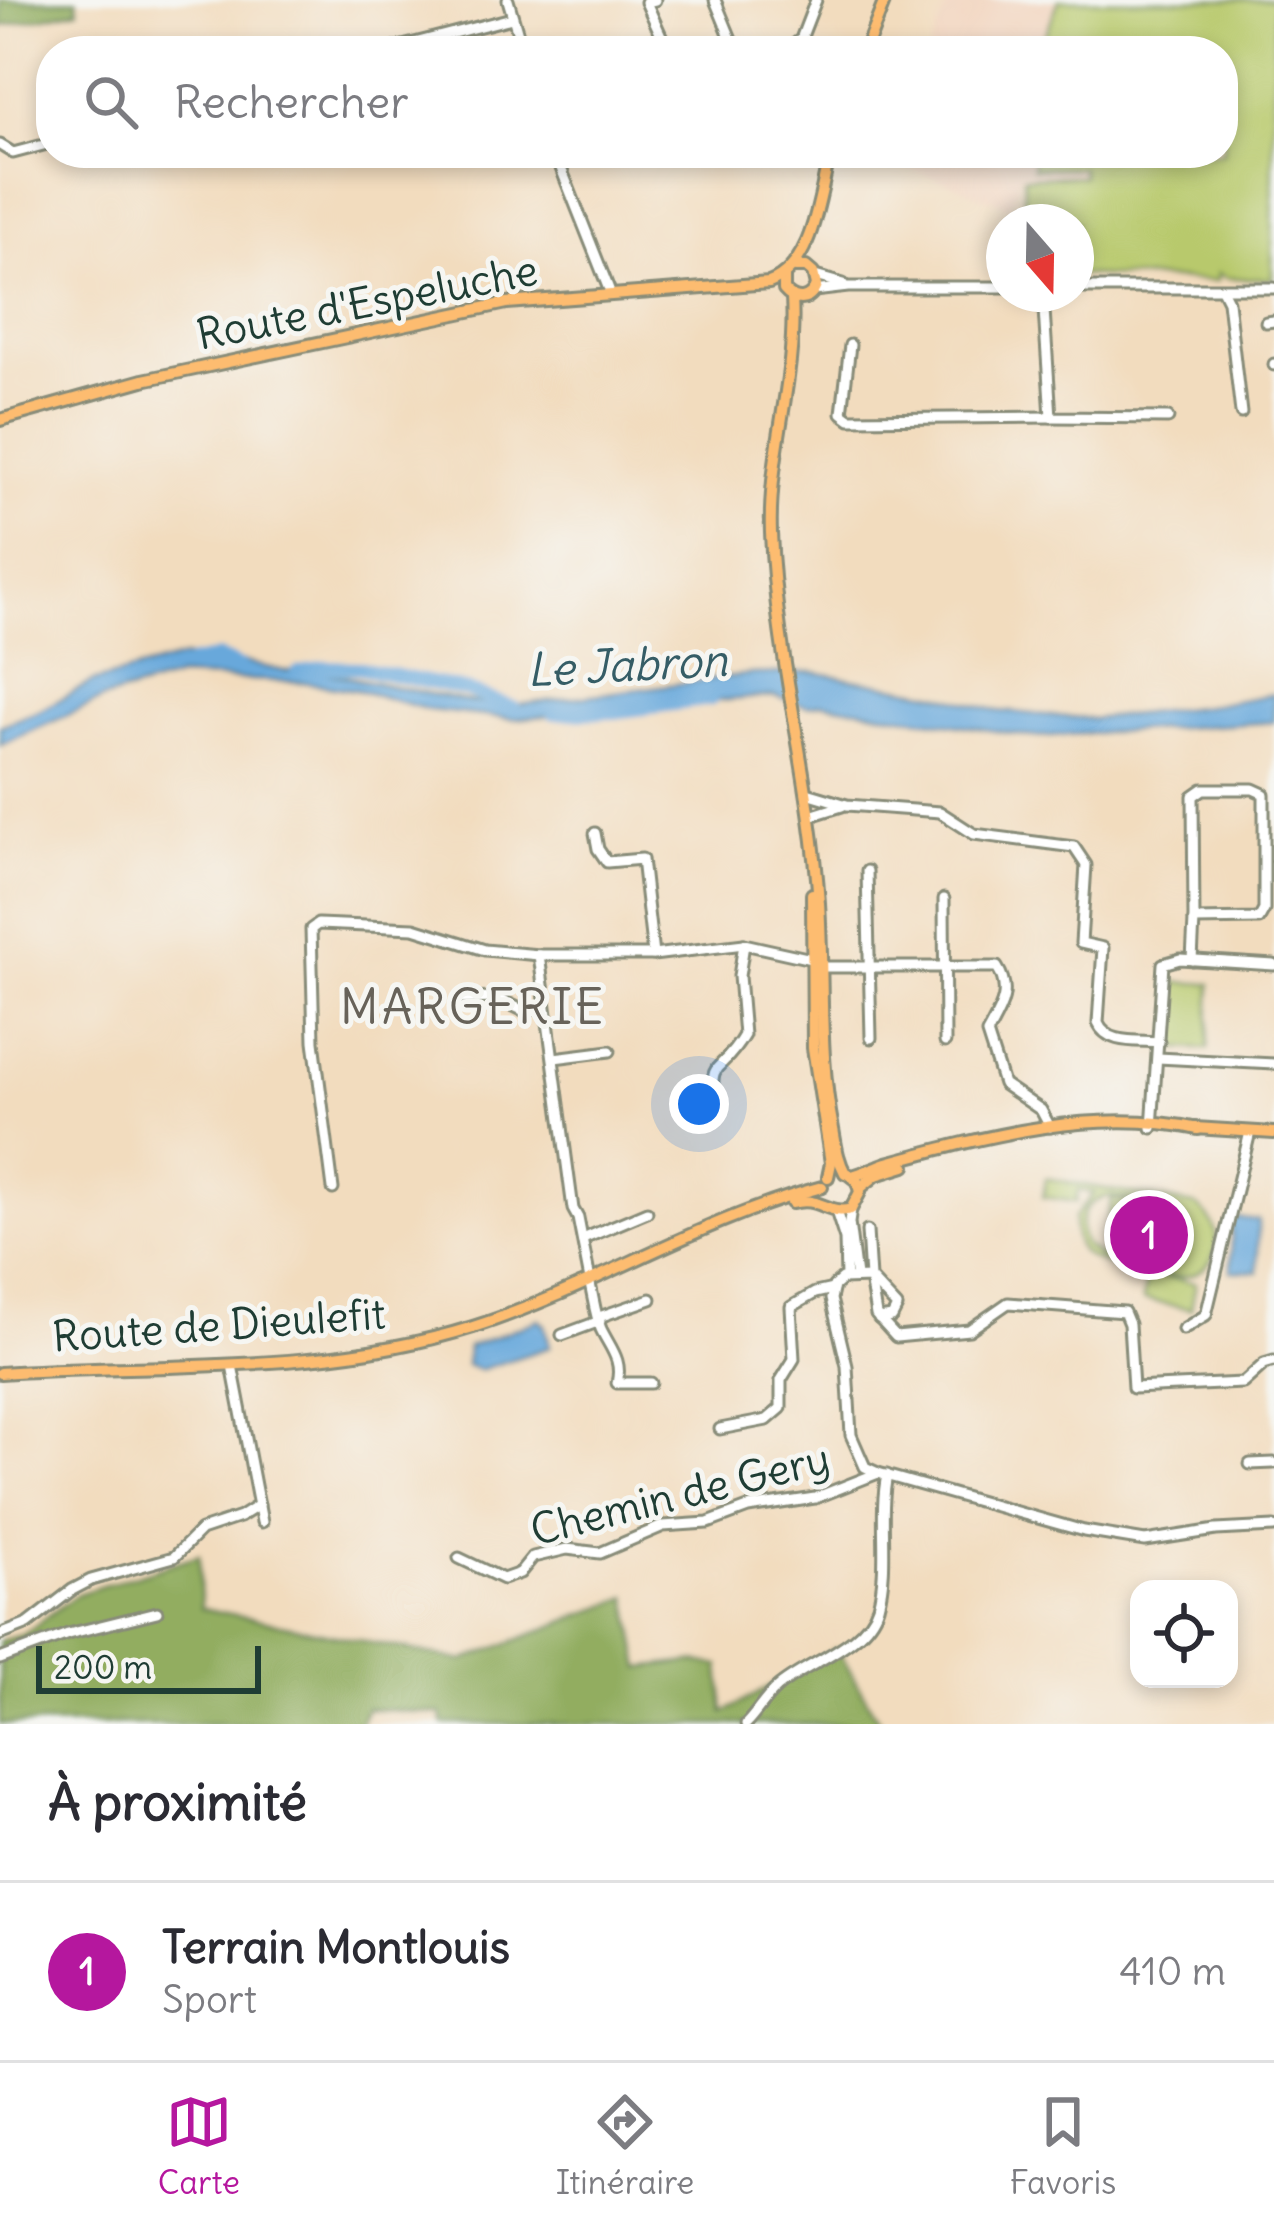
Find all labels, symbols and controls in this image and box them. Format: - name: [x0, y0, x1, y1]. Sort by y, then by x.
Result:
- search box: [36, 36, 1238, 168]
- icon: search: [78, 69, 144, 135]
- text: Rechercher: [174, 74, 409, 130]
- north arrow: [986, 204, 1094, 312]
- street label: Route d'Espeluche: [192, 243, 542, 361]
- water label: Le Jabron: [525, 632, 730, 698]
- district label: MARGERIE: [340, 977, 606, 1037]
- your location: [669, 1074, 729, 1134]
- pin: 1: [1110, 1190, 1188, 1280]
- street label: Route de Dieulefit: [51, 1287, 387, 1363]
- street label: Chemin de Gery: [525, 1432, 835, 1556]
- map controls: [1130, 1580, 1238, 1688]
- button: locate: [1130, 1580, 1238, 1688]
- scale bar: [36, 1640, 261, 1693]
- text: 200 m: [54, 1646, 152, 1688]
- text: À proximité: [48, 1770, 307, 1834]
- text: Terrain Montlouis: [162, 1919, 510, 1975]
- text: 1: [79, 1947, 95, 1996]
- text: 410 m: [1119, 1947, 1226, 1996]
- text: Sport: [162, 1975, 257, 2024]
- tab: Carte: [158, 2089, 240, 2203]
- tab: Itinéraire: [556, 2089, 694, 2203]
- tab: Favoris: [1010, 2089, 1116, 2203]

